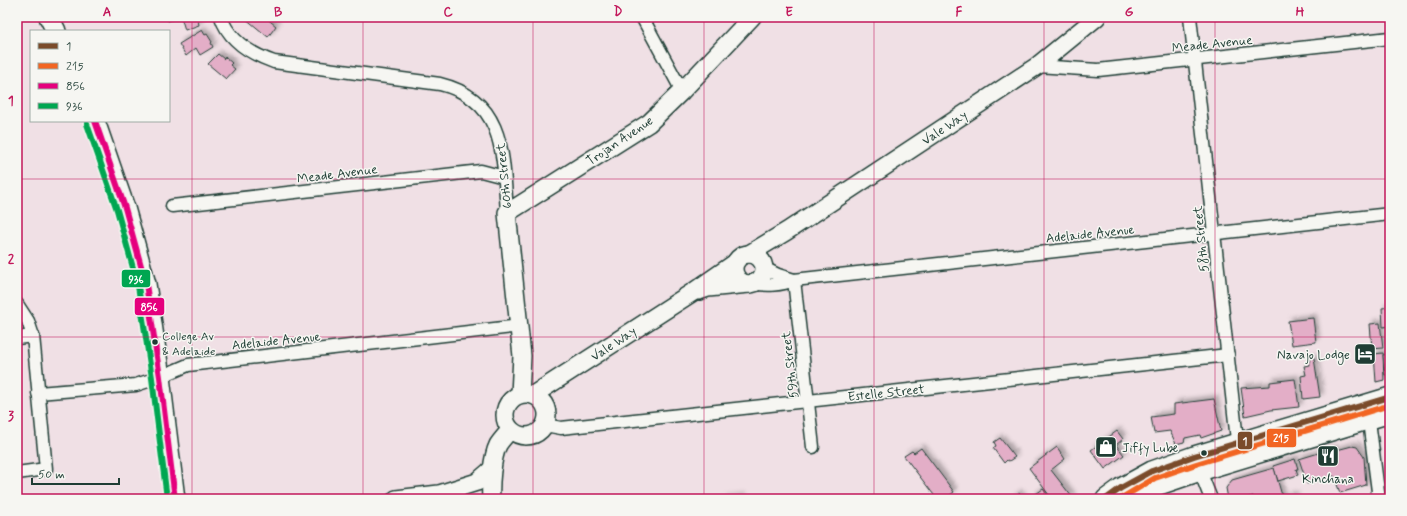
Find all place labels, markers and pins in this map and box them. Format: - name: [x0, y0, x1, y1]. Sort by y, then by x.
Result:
- place label: College Av & Adelaide: [162, 329, 215, 360]
- marker: College Av & Adelaide: [150, 337, 160, 347]
- hotel icon: Navajo Lodge: [1352, 341, 1378, 367]
- place label: Navajo Lodge: [1277, 347, 1350, 365]
- shop icon: Jiffy Lube: [1093, 434, 1119, 460]
- place label: Jiffy Lube: [1122, 440, 1178, 457]
- restaurant icon: Kinchana: [1315, 443, 1341, 469]
- unlabelled marker: [1199, 448, 1209, 458]
- place label: Kinchana: [1302, 471, 1354, 488]

